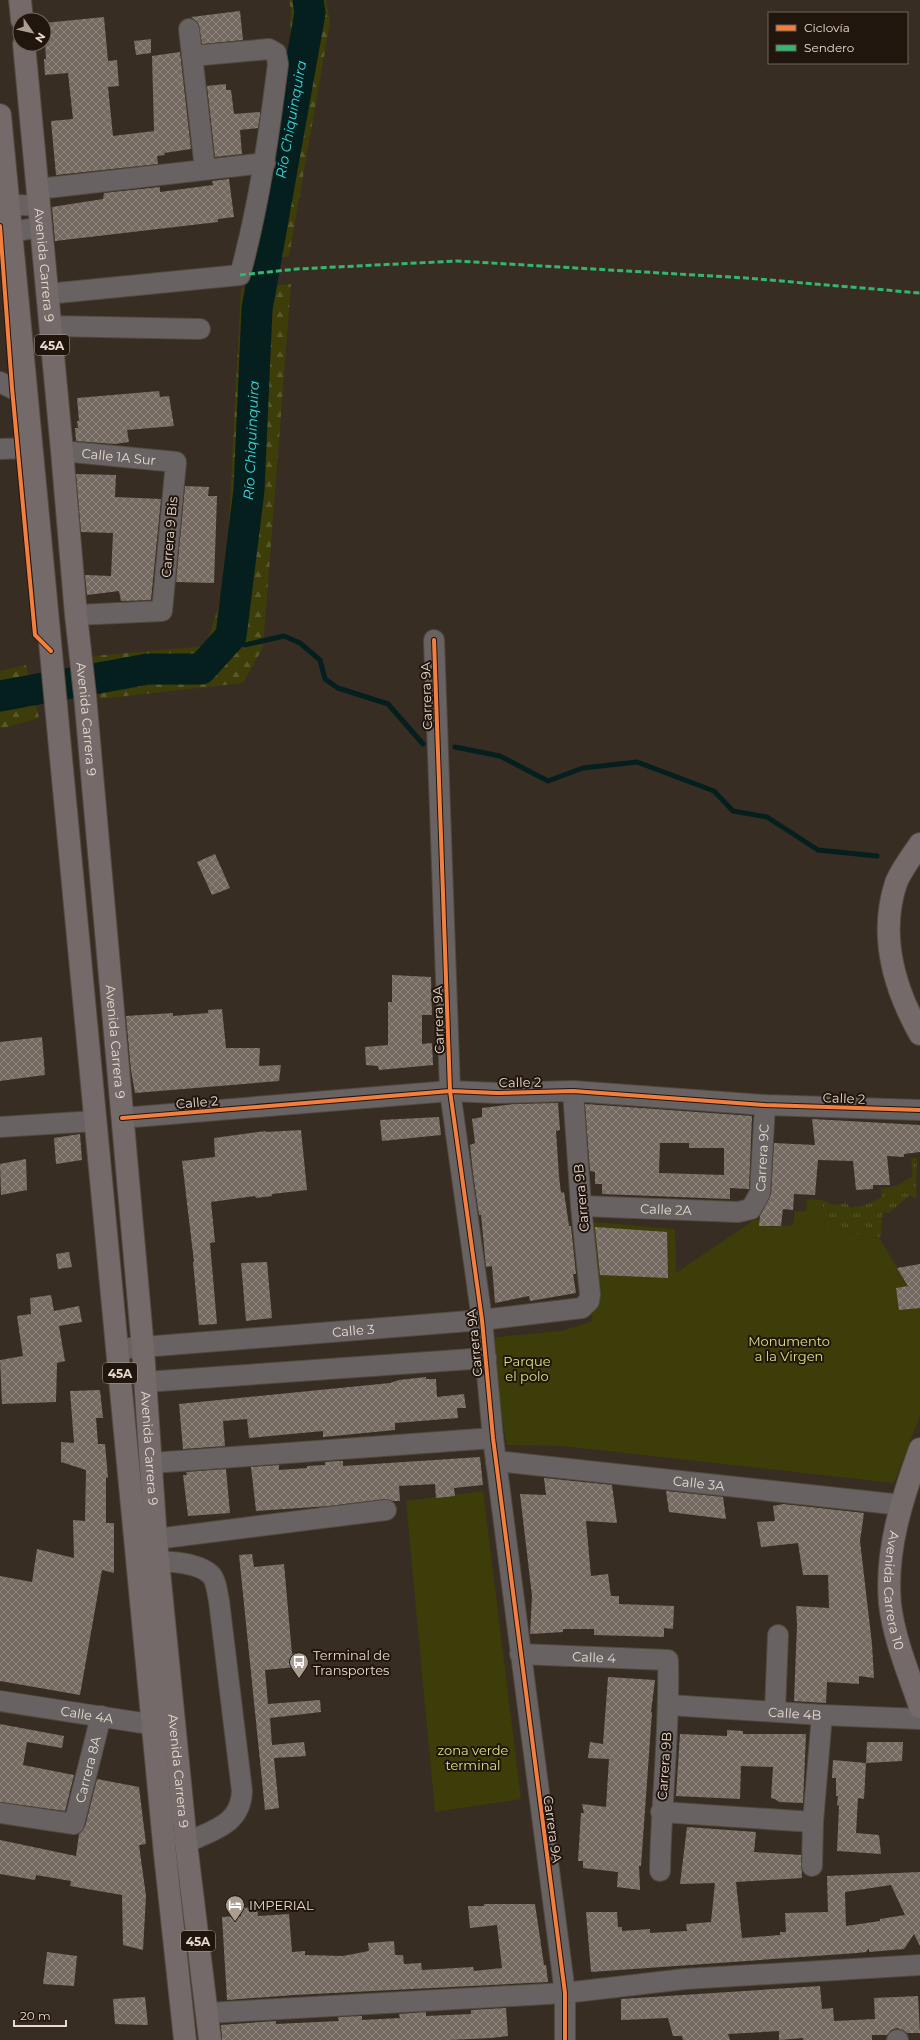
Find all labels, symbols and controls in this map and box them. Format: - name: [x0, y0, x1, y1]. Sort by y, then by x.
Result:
- north arrow: [12, 12, 52, 52]
- legend: [768, 12, 908, 64]
- text: Ciclovía: [804, 20, 850, 35]
- text: N: [32, 30, 49, 45]
- text: Sendero: [804, 40, 854, 55]
- water label: Río Chiquinquira: [272, 59, 310, 180]
- street label: Avenida Carrera 9: [31, 207, 58, 323]
- road number: 45A: [35, 335, 69, 355]
- water label: Río Chiquinquira: [239, 380, 263, 501]
- street label: Calle 1A Sur: [81, 445, 157, 468]
- street label: Carrera 9 Bis: [157, 496, 181, 578]
- street label: Avenida Carrera 9: [73, 661, 100, 777]
- street label: Carrera 9A: [417, 661, 435, 730]
- street label: Avenida Carrera 9: [103, 984, 129, 1100]
- street label: Carrera 9A: [429, 985, 447, 1054]
- street label: Calle 2: [499, 1074, 541, 1090]
- street label: Calle 2: [823, 1089, 865, 1107]
- street label: Calle 2: [175, 1092, 219, 1112]
- street label: Carrera 9C: [752, 1124, 772, 1192]
- street label: Carrera 9B: [570, 1163, 592, 1233]
- street label: Calle 2A: [640, 1200, 693, 1218]
- street label: Carrera 9A: [462, 1308, 485, 1378]
- street label: Calle 3: [331, 1321, 375, 1340]
- park label: Monumento a la Virgen: [748, 1333, 830, 1364]
- park label: Parque el polo: [503, 1353, 551, 1384]
- road number: 45A: [103, 1363, 137, 1383]
- street label: Avenida Carrera 9: [138, 1391, 162, 1506]
- street label: Calle 3A: [672, 1472, 726, 1494]
- street label: Avenida Carrera 10: [881, 1530, 908, 1652]
- place label: Terminal de Transportes: [313, 1647, 390, 1678]
- street label: Calle 4: [572, 1648, 616, 1666]
- bus stop icon: Terminal de Transportes: [288, 1651, 310, 1679]
- street label: Calle 4A: [60, 1703, 115, 1727]
- street label: Calle 4B: [768, 1703, 822, 1723]
- street label: Avenida Carrera 9: [165, 1713, 192, 1829]
- street label: Carrera 9B: [654, 1731, 674, 1801]
- street label: Carrera 8A: [72, 1734, 104, 1804]
- park label: zona verde terminal: [438, 1742, 509, 1773]
- street label: Carrera 9A: [540, 1794, 566, 1864]
- hotel icon: IMPERIAL: [224, 1894, 246, 1922]
- place label: IMPERIAL: [249, 1897, 314, 1913]
- road number: 45A: [181, 1931, 215, 1951]
- scale bar: [14, 2002, 66, 2028]
- text: 20 m: [20, 2008, 51, 2023]

